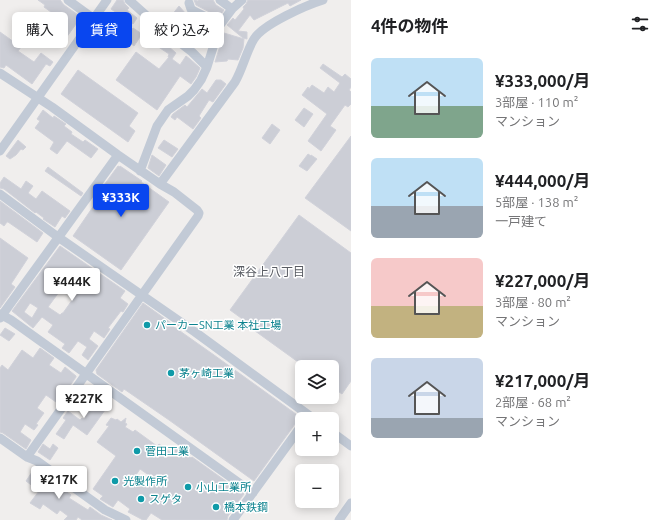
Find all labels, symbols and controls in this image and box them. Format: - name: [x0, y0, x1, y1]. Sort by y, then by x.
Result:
- chip: 購入: [12, 12, 68, 48]
- chip: 賃貸: [76, 12, 132, 48]
- chip: 絞り込み: [140, 12, 224, 48]
- icon: filters: [629, 13, 651, 35]
- text: 4件の物件: [371, 16, 449, 35]
- text: ¥333,000/月: [495, 71, 590, 90]
- icon: home: [403, 74, 451, 122]
- text: 3部屋 · 110 m²: [495, 95, 578, 109]
- text: マンション: [495, 114, 560, 128]
- text: ¥444,000/月: [495, 171, 590, 190]
- icon: home: [403, 174, 451, 222]
- pin: ¥333K: [93, 184, 149, 218]
- text: ¥333K: [102, 190, 140, 204]
- text: 5部屋 · 138 m²: [495, 195, 578, 209]
- text: 一戸建て: [495, 214, 547, 228]
- district label: 深谷上八丁目: [233, 265, 305, 278]
- pin: ¥444K: [44, 268, 100, 302]
- text: ¥227,000/月: [495, 271, 590, 290]
- text: ¥444K: [53, 274, 91, 288]
- icon: home: [403, 274, 451, 322]
- text: 3部屋 · 80 m²: [495, 295, 571, 309]
- text: マンション: [495, 314, 560, 328]
- place label: パーカーSN工業 本社工場: [155, 319, 281, 331]
- marker: パーカーSN工業 本社工場: [142, 320, 152, 330]
- map controls: [295, 360, 339, 508]
- button: layers: [295, 360, 339, 404]
- place label: 茅ヶ崎工業: [179, 367, 234, 379]
- marker: 茅ヶ崎工業: [166, 368, 176, 378]
- text: ¥217,000/月: [495, 371, 590, 390]
- icon: home: [403, 374, 451, 422]
- pin: ¥227K: [56, 385, 112, 419]
- text: ¥227K: [65, 391, 103, 405]
- text: 2部屋 · 68 m²: [495, 395, 571, 409]
- button: +: [295, 412, 339, 456]
- text: マンション: [495, 414, 560, 428]
- place label: 菅田工業: [145, 445, 189, 457]
- marker: 菅田工業: [132, 446, 142, 456]
- button: −: [295, 464, 339, 508]
- pin: ¥217K: [31, 466, 87, 500]
- text: ¥217K: [40, 472, 78, 486]
- place label: 光製作所: [123, 475, 168, 487]
- marker: 光製作所: [110, 476, 120, 486]
- place label: 小山工業所: [196, 481, 252, 493]
- marker: 小山工業所: [183, 482, 193, 492]
- place label: スゲタ: [149, 493, 182, 505]
- marker: スゲタ: [136, 494, 146, 504]
- place label: 橋本鉄鋼: [224, 501, 268, 513]
- marker: 橋本鉄鋼: [211, 502, 221, 512]

